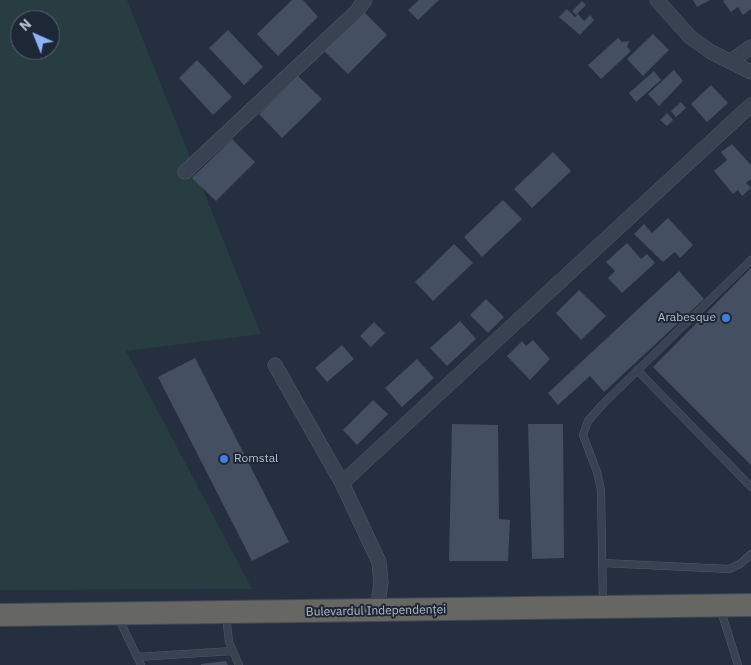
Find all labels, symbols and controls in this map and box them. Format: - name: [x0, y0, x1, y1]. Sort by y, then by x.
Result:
- north arrow: [10, 10, 60, 60]
- text: N: [15, 15, 35, 35]
- place label: Arabesque: [658, 311, 716, 325]
- marker: Arabesque: [720, 312, 732, 324]
- place label: Romstal: [234, 452, 278, 466]
- marker: Romstal: [218, 453, 230, 465]
- street label: Bulevardul Independenței: [306, 603, 446, 619]

